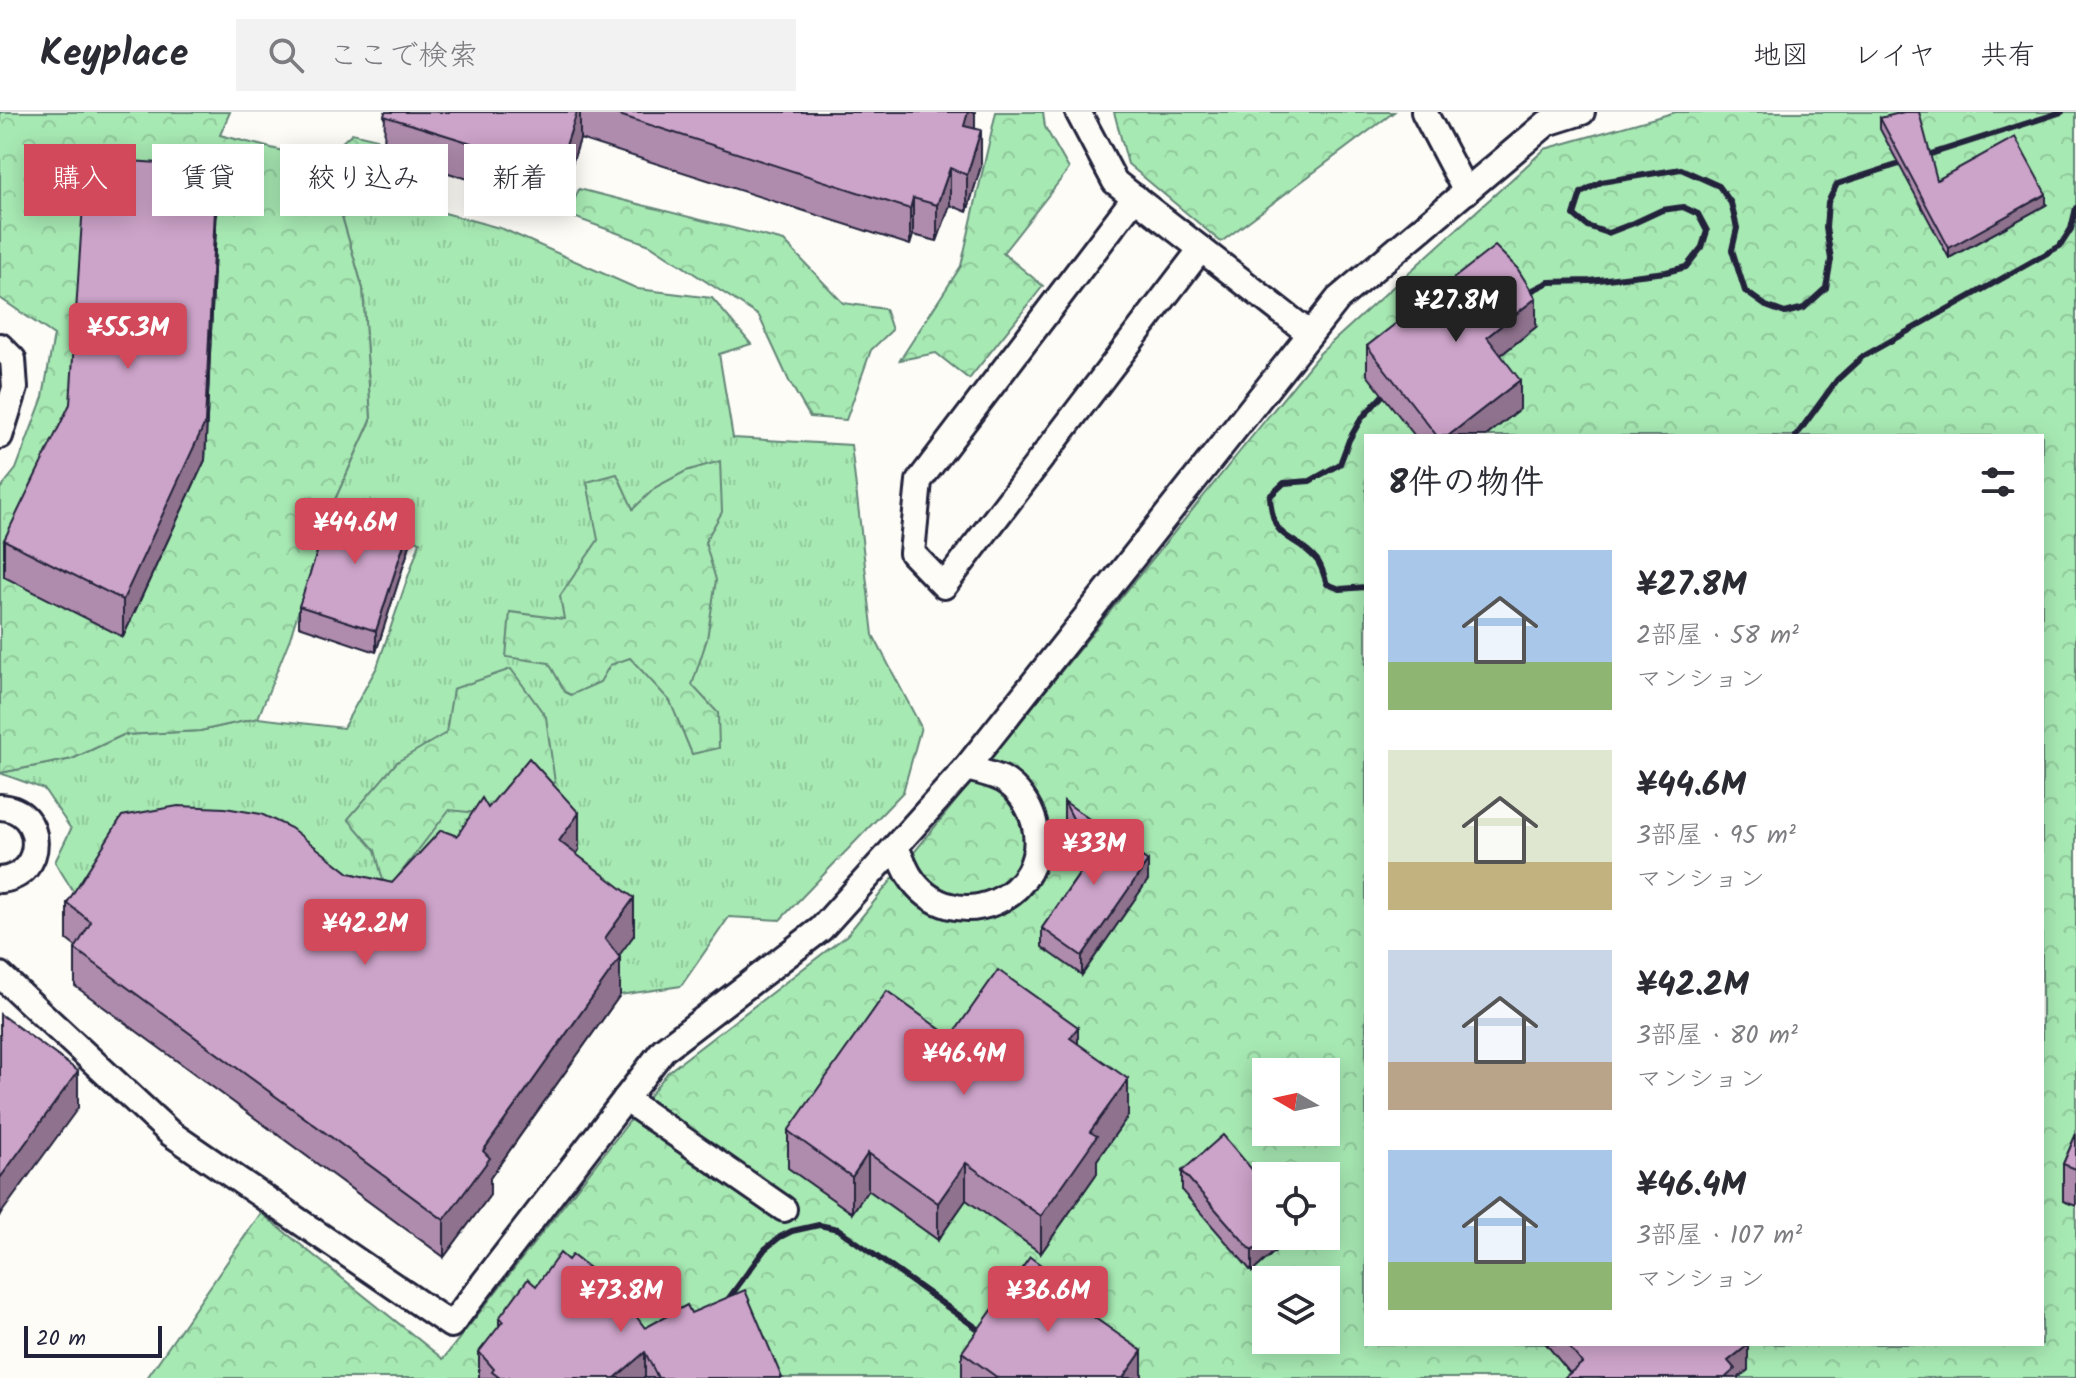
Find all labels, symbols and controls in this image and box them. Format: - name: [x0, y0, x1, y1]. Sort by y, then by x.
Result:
- search box: [236, 19, 796, 91]
- text: Keyplace: [40, 25, 188, 85]
- icon: search: [264, 33, 308, 77]
- text: ここで検索: [328, 33, 478, 81]
- text: 地図: [1753, 34, 1809, 79]
- text: レイヤ: [1853, 34, 1936, 79]
- text: 共有: [1980, 34, 2036, 79]
- chip: 購入: [24, 144, 136, 216]
- chip: 賃貸: [152, 144, 264, 216]
- chip: 絞り込み: [280, 144, 448, 216]
- chip: 新着: [464, 144, 576, 216]
- pin: ¥27.8M: [1391, 276, 1521, 344]
- text: ¥27.8M: [1414, 281, 1498, 323]
- pin: ¥55.3M: [63, 303, 193, 371]
- text: ¥55.3M: [87, 308, 169, 350]
- text: 8件の物件: [1388, 457, 1544, 511]
- icon: filters: [1976, 460, 2020, 504]
- pin: ¥44.6M: [290, 498, 420, 566]
- text: ¥44.6M: [313, 503, 397, 545]
- text: ¥27.8M: [1636, 559, 1747, 613]
- icon: home: [1452, 582, 1548, 678]
- text: 2部屋 · 58 m²: [1636, 615, 1799, 657]
- text: マンション: [1636, 659, 1765, 701]
- text: ¥44.6M: [1636, 759, 1746, 813]
- icon: home: [1452, 782, 1548, 878]
- text: 3部屋 · 95 m²: [1636, 815, 1796, 857]
- pin: ¥33M: [1047, 819, 1141, 887]
- text: ¥33M: [1062, 824, 1126, 866]
- text: マンション: [1636, 859, 1765, 901]
- pin: ¥42.2M: [300, 899, 430, 967]
- text: ¥42.2M: [322, 904, 408, 946]
- text: ¥42.2M: [1636, 959, 1749, 1013]
- icon: home: [1452, 982, 1548, 1078]
- text: 3部屋 · 80 m²: [1636, 1015, 1798, 1057]
- pin: ¥46.4M: [899, 1029, 1029, 1097]
- text: ¥46.4M: [922, 1034, 1006, 1076]
- north arrow: [1252, 1058, 1340, 1146]
- map controls: [1252, 1058, 1340, 1354]
- text: マンション: [1636, 1059, 1765, 1101]
- text: ¥46.4M: [1636, 1159, 1746, 1213]
- button: locate: [1252, 1162, 1340, 1250]
- icon: home: [1452, 1182, 1548, 1278]
- text: 3部屋 · 107 m²: [1636, 1215, 1802, 1257]
- text: マンション: [1636, 1259, 1765, 1301]
- pin: ¥73.8M: [556, 1266, 686, 1334]
- pin: ¥36.6M: [983, 1266, 1113, 1334]
- button: layers: [1252, 1266, 1340, 1354]
- text: ¥73.8M: [579, 1271, 663, 1313]
- text: ¥36.6M: [1006, 1271, 1090, 1313]
- scale bar: [24, 1322, 162, 1358]
- text: 20 m: [36, 1322, 86, 1357]

